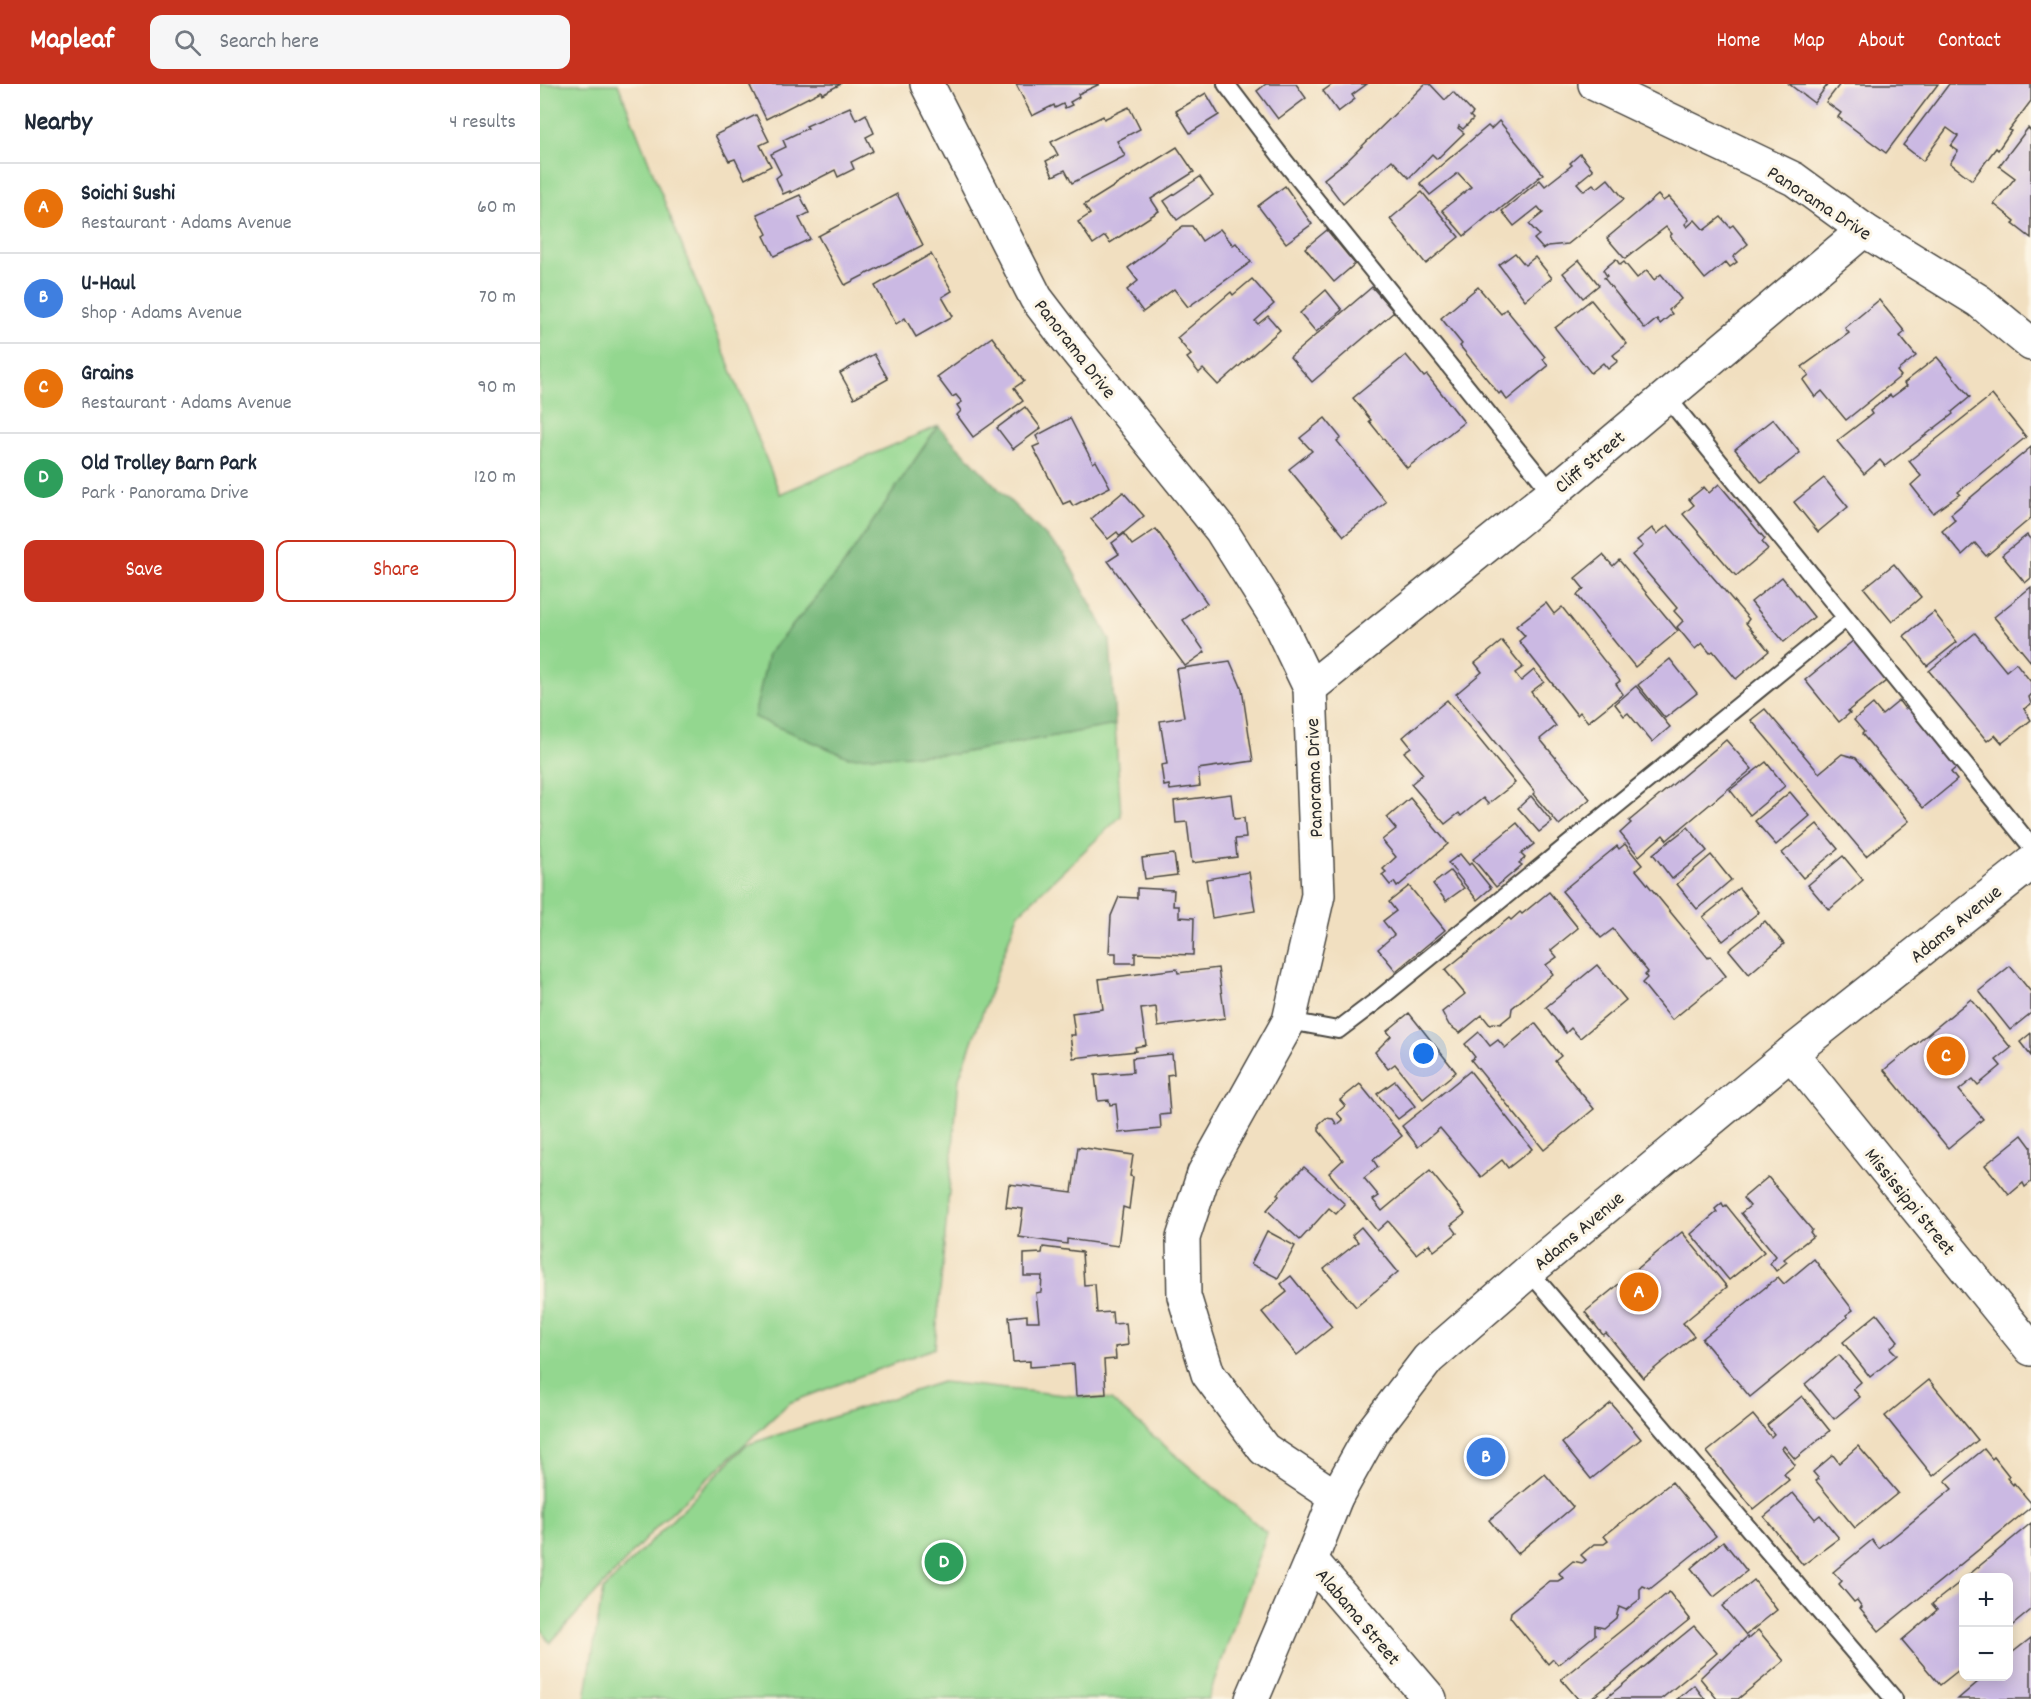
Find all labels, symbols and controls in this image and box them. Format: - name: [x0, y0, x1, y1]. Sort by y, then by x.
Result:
- search box: [150, 15, 570, 69]
- text: Mapleaf: [30, 22, 114, 62]
- icon: search: [171, 26, 204, 59]
- text: Search here: [219, 27, 319, 58]
- text: Home: [1716, 27, 1760, 57]
- text: Map: [1793, 27, 1825, 57]
- text: About: [1858, 27, 1905, 57]
- text: Contact: [1938, 27, 2001, 57]
- text: Nearby: [24, 105, 92, 142]
- text: 4 results: [449, 109, 516, 137]
- street label: Panorama Drive: [1761, 160, 1876, 249]
- text: Soichi Sushi: [81, 179, 175, 210]
- text: A: [38, 194, 49, 222]
- text: 60 m: [477, 194, 516, 222]
- text: Restaurant · Adams Avenue: [81, 210, 292, 238]
- text: U-Haul: [81, 269, 135, 300]
- text: B: [39, 284, 48, 312]
- text: 70 m: [479, 284, 516, 312]
- street label: Panorama Drive: [1026, 294, 1122, 406]
- text: Shop · Adams Avenue: [81, 300, 242, 328]
- text: Grains: [81, 359, 134, 390]
- text: C: [39, 374, 48, 402]
- text: 90 m: [478, 374, 516, 402]
- text: Restaurant · Adams Avenue: [81, 390, 292, 418]
- street label: Cliff Street: [1549, 425, 1632, 501]
- text: Old Trolley Barn Park: [81, 449, 257, 480]
- text: D: [38, 464, 49, 492]
- text: 120 m: [474, 464, 516, 492]
- text: Park · Panorama Drive: [81, 480, 248, 508]
- button: Save: [24, 540, 264, 602]
- button: Share: [276, 540, 516, 602]
- street label: Panorama Drive: [1300, 717, 1332, 838]
- street label: Adams Avenue: [1905, 879, 2009, 971]
- pin: C: [1926, 1034, 1966, 1078]
- your location: [1409, 1039, 1438, 1068]
- street label: Mississippi Street: [1856, 1143, 1961, 1263]
- street label: Adams Avenue: [1528, 1186, 1632, 1279]
- pin: A: [1620, 1270, 1658, 1314]
- pin: B: [1466, 1434, 1506, 1480]
- pin: D: [924, 1540, 964, 1584]
- street label: Alabama Street: [1308, 1563, 1406, 1673]
- map controls: [1959, 1573, 2013, 1681]
- button: +: [1959, 1573, 2013, 1627]
- button: −: [1959, 1627, 2013, 1681]

